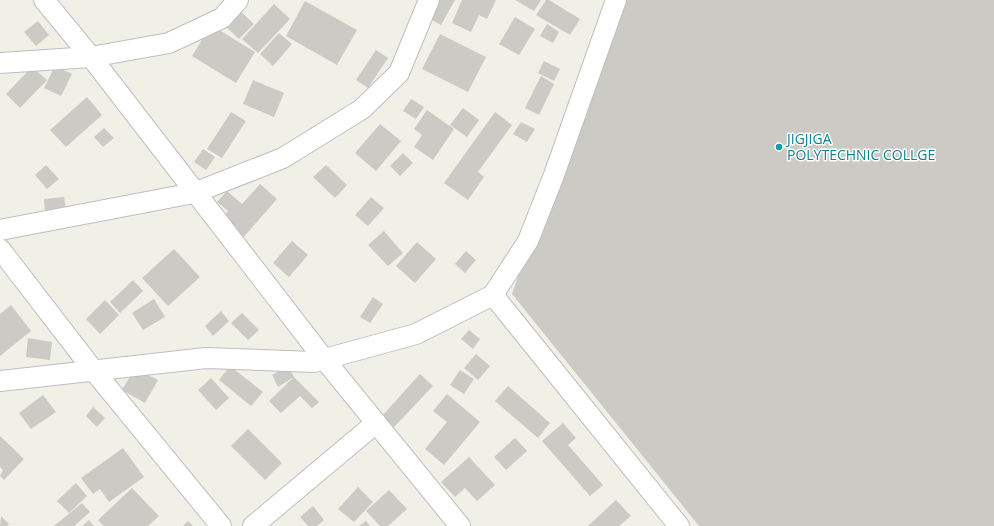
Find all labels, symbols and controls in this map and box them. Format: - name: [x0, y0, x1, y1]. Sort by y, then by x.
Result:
- place label: JIGJIGA POLYTECHNIC COLLGE: [785, 129, 935, 164]
- marker: JIGJIGA POLYTECHNIC COLLGE: [774, 142, 784, 152]

